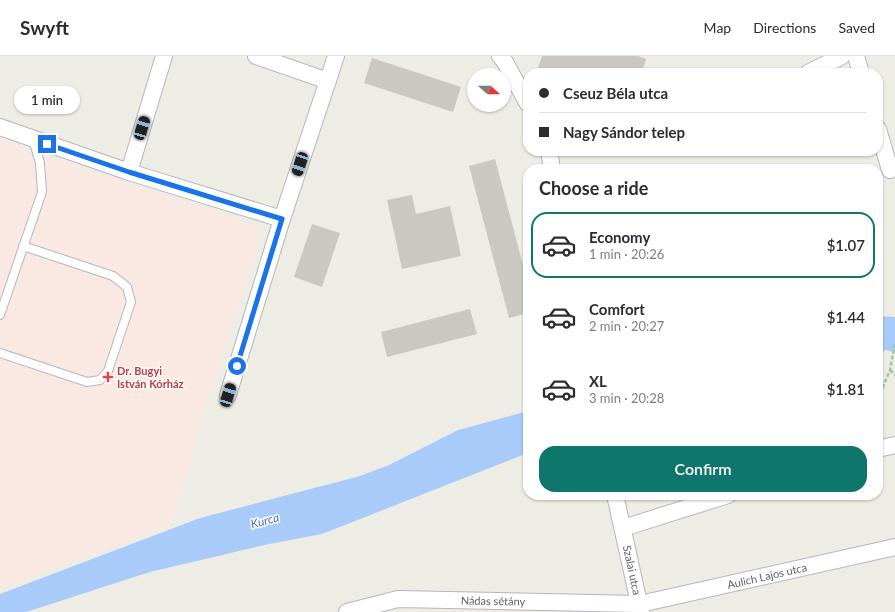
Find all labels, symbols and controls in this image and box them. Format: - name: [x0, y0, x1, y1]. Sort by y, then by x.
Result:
- text: Swyft: [20, 16, 69, 39]
- text: Map: [704, 19, 731, 36]
- text: Directions: [753, 19, 816, 36]
- text: Saved: [838, 19, 875, 36]
- north arrow: [467, 68, 511, 112]
- map controls: [467, 68, 511, 112]
- text: Cseuz Béla utca: [563, 84, 668, 102]
- callout: 1 min: [14, 86, 80, 114]
- text: 1 min: [31, 92, 63, 108]
- car: [133, 115, 151, 141]
- text: Nagy Sándor telep: [563, 123, 685, 141]
- route end: [38, 135, 56, 153]
- car: [291, 151, 309, 177]
- text: Choose a ride: [539, 177, 648, 199]
- icon: car: [541, 227, 577, 263]
- text: Economy: [589, 228, 650, 246]
- text: $1.07: [827, 236, 865, 254]
- text: 1 min · 20:26: [589, 246, 664, 262]
- icon: car: [541, 299, 577, 335]
- text: Comfort: [589, 300, 645, 318]
- text: $1.44: [827, 308, 865, 326]
- text: 2 min · 20:27: [589, 318, 664, 334]
- route start: [228, 357, 246, 375]
- place label: Dr. Bugyi István Kórház: [117, 364, 184, 390]
- marker: Dr. Bugyi István Kórház: [102, 371, 114, 383]
- icon: car: [541, 371, 577, 407]
- text: XL: [589, 372, 607, 390]
- text: $1.81: [827, 380, 865, 398]
- car: [219, 382, 237, 408]
- text: 3 min · 20:28: [589, 390, 664, 406]
- button: Confirm: [539, 446, 867, 492]
- water label: Kurca: [249, 510, 281, 531]
- street label: Szalai utca: [621, 544, 644, 596]
- street label: Aulich Lajos utca: [726, 560, 808, 591]
- street label: Nádas sétány: [461, 593, 526, 608]

